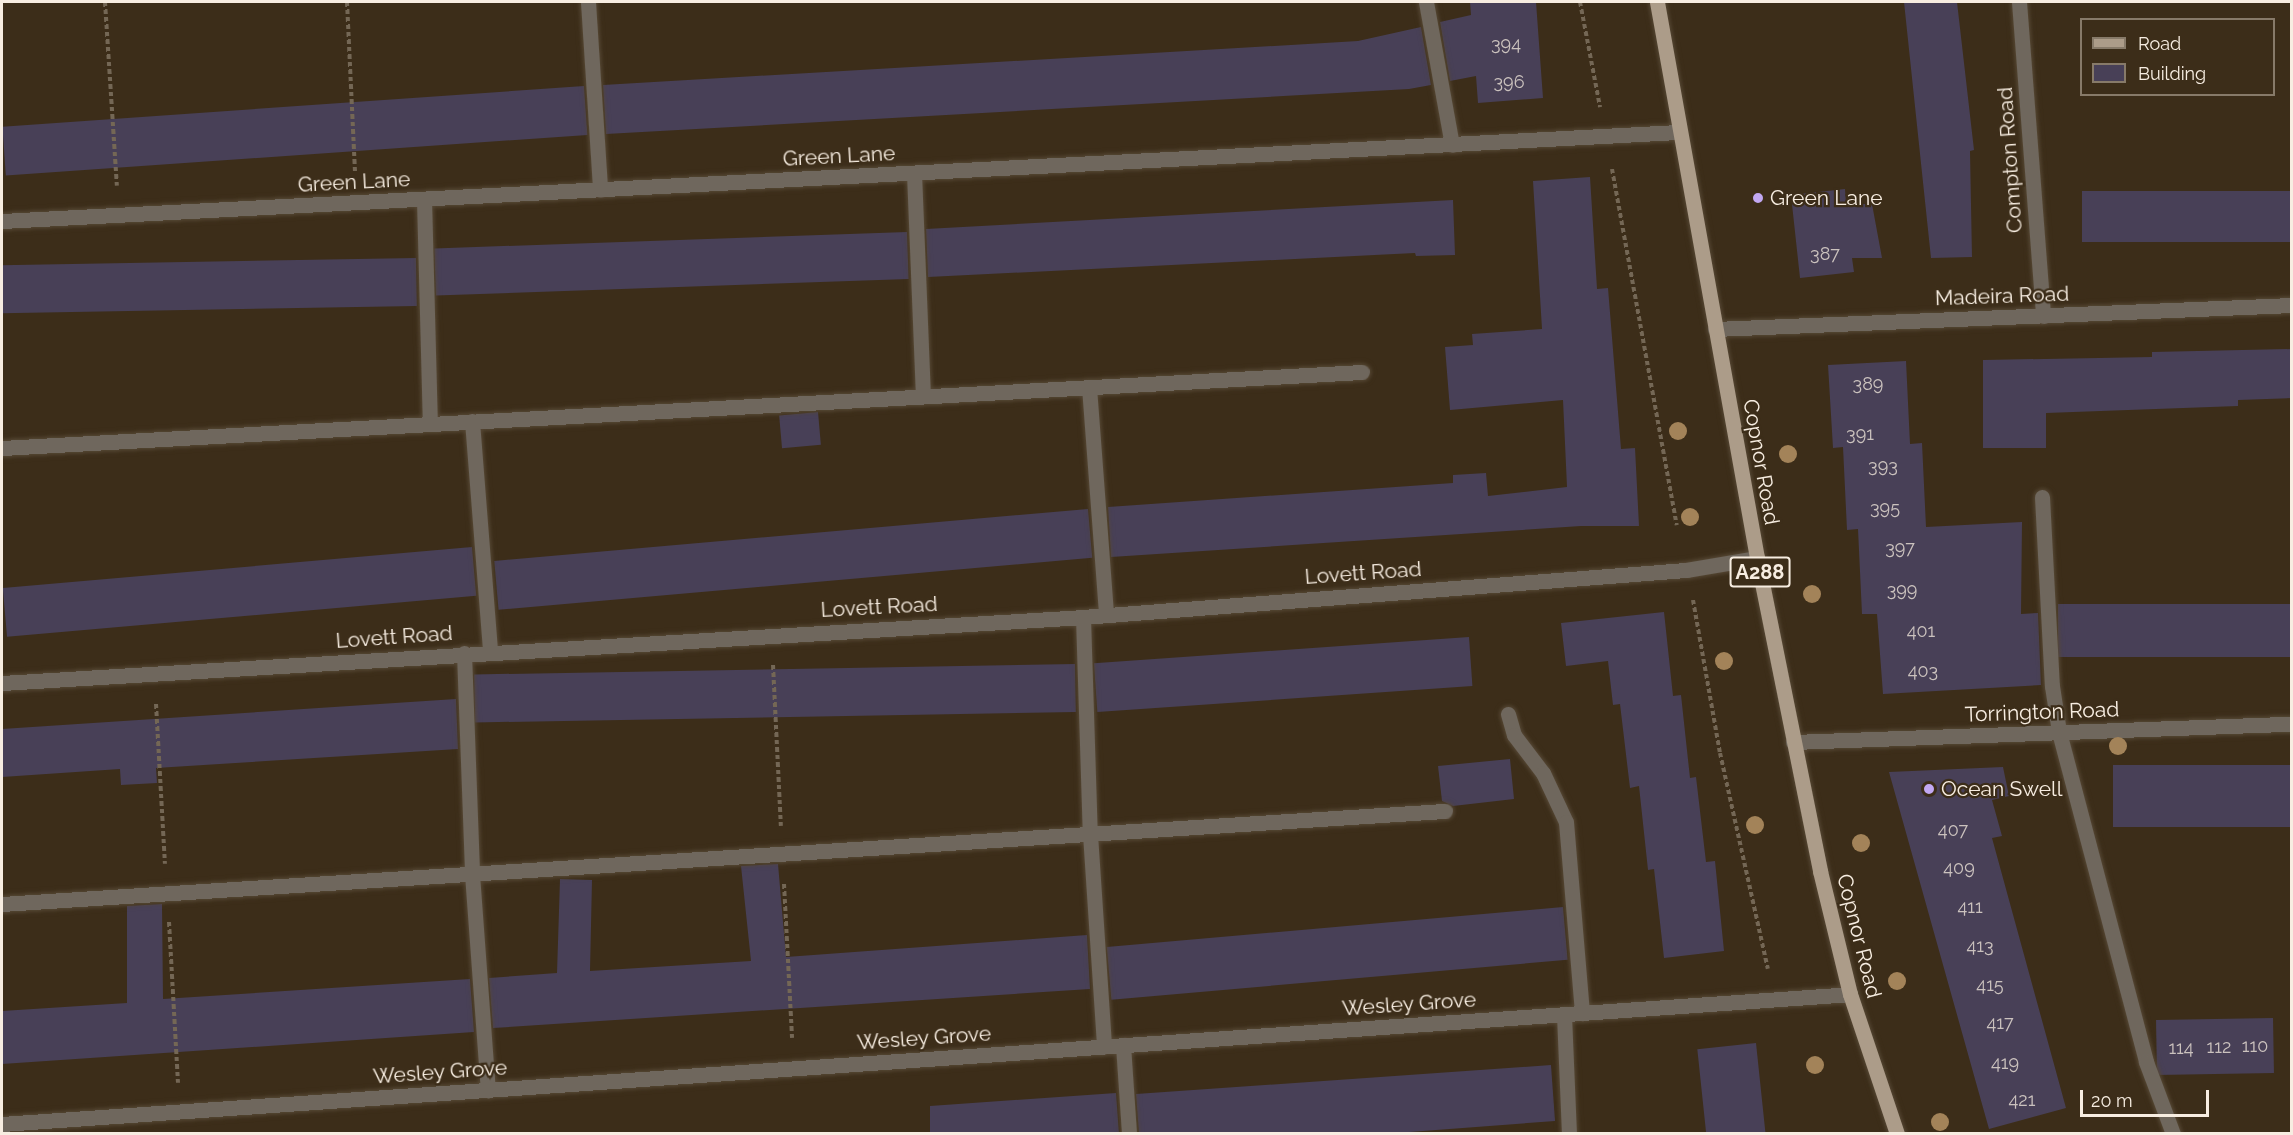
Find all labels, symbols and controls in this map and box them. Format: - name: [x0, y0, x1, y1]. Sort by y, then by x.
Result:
- legend: [2080, 18, 2275, 96]
- house number: 394: [1491, 33, 1521, 55]
- text: Road: [2138, 33, 2181, 54]
- text: Building: [2138, 63, 2206, 84]
- house number: 396: [1493, 71, 1525, 93]
- street label: Compton Road: [1992, 86, 2028, 234]
- street label: Green Lane: [782, 140, 896, 172]
- street label: Green Lane: [297, 166, 411, 198]
- place label: Green Lane: [1770, 185, 1883, 211]
- marker: Green Lane: [1751, 191, 1765, 205]
- house number: 387: [1810, 243, 1840, 265]
- street label: Madeira Road: [1934, 281, 2070, 311]
- house number: 389: [1853, 373, 1883, 395]
- street label: Copnor Road: [1738, 397, 1784, 527]
- house number: 391: [1846, 423, 1874, 445]
- house number: 393: [1868, 455, 1898, 477]
- house number: 395: [1870, 497, 1900, 519]
- house number: 397: [1885, 537, 1915, 559]
- road number: A288: [1728, 555, 1792, 589]
- street label: Lovett Road: [1304, 556, 1422, 590]
- house number: 399: [1887, 579, 1917, 601]
- street label: Lovett Road: [820, 591, 938, 623]
- street label: Lovett Road: [335, 620, 453, 654]
- house number: 401: [1907, 620, 1935, 642]
- house number: 403: [1908, 660, 1938, 682]
- street label: Torrington Road: [1964, 697, 2120, 727]
- place label: Ocean Swell: [1941, 776, 2062, 802]
- marker: Ocean Swell: [1922, 782, 1936, 796]
- house number: 407: [1938, 819, 1968, 841]
- house number: 409: [1943, 857, 1975, 879]
- street label: Copnor Road: [1831, 871, 1887, 1001]
- house number: 411: [1957, 896, 1983, 918]
- house number: 413: [1966, 935, 1994, 957]
- house number: 415: [1976, 974, 2004, 996]
- street label: Wesley Grove: [1341, 987, 1477, 1021]
- house number: 417: [1986, 1012, 2014, 1034]
- street label: Wesley Grove: [856, 1021, 992, 1055]
- house number: 110: [2242, 1035, 2268, 1057]
- house number: 112: [2207, 1036, 2231, 1058]
- house number: 114: [2168, 1037, 2194, 1059]
- house number: 419: [1991, 1052, 2019, 1074]
- street label: Wesley Grove: [372, 1055, 508, 1089]
- scale bar: [2083, 1078, 2212, 1116]
- house number: 421: [2009, 1089, 2035, 1111]
- text: 20 m: [2091, 1090, 2133, 1111]

